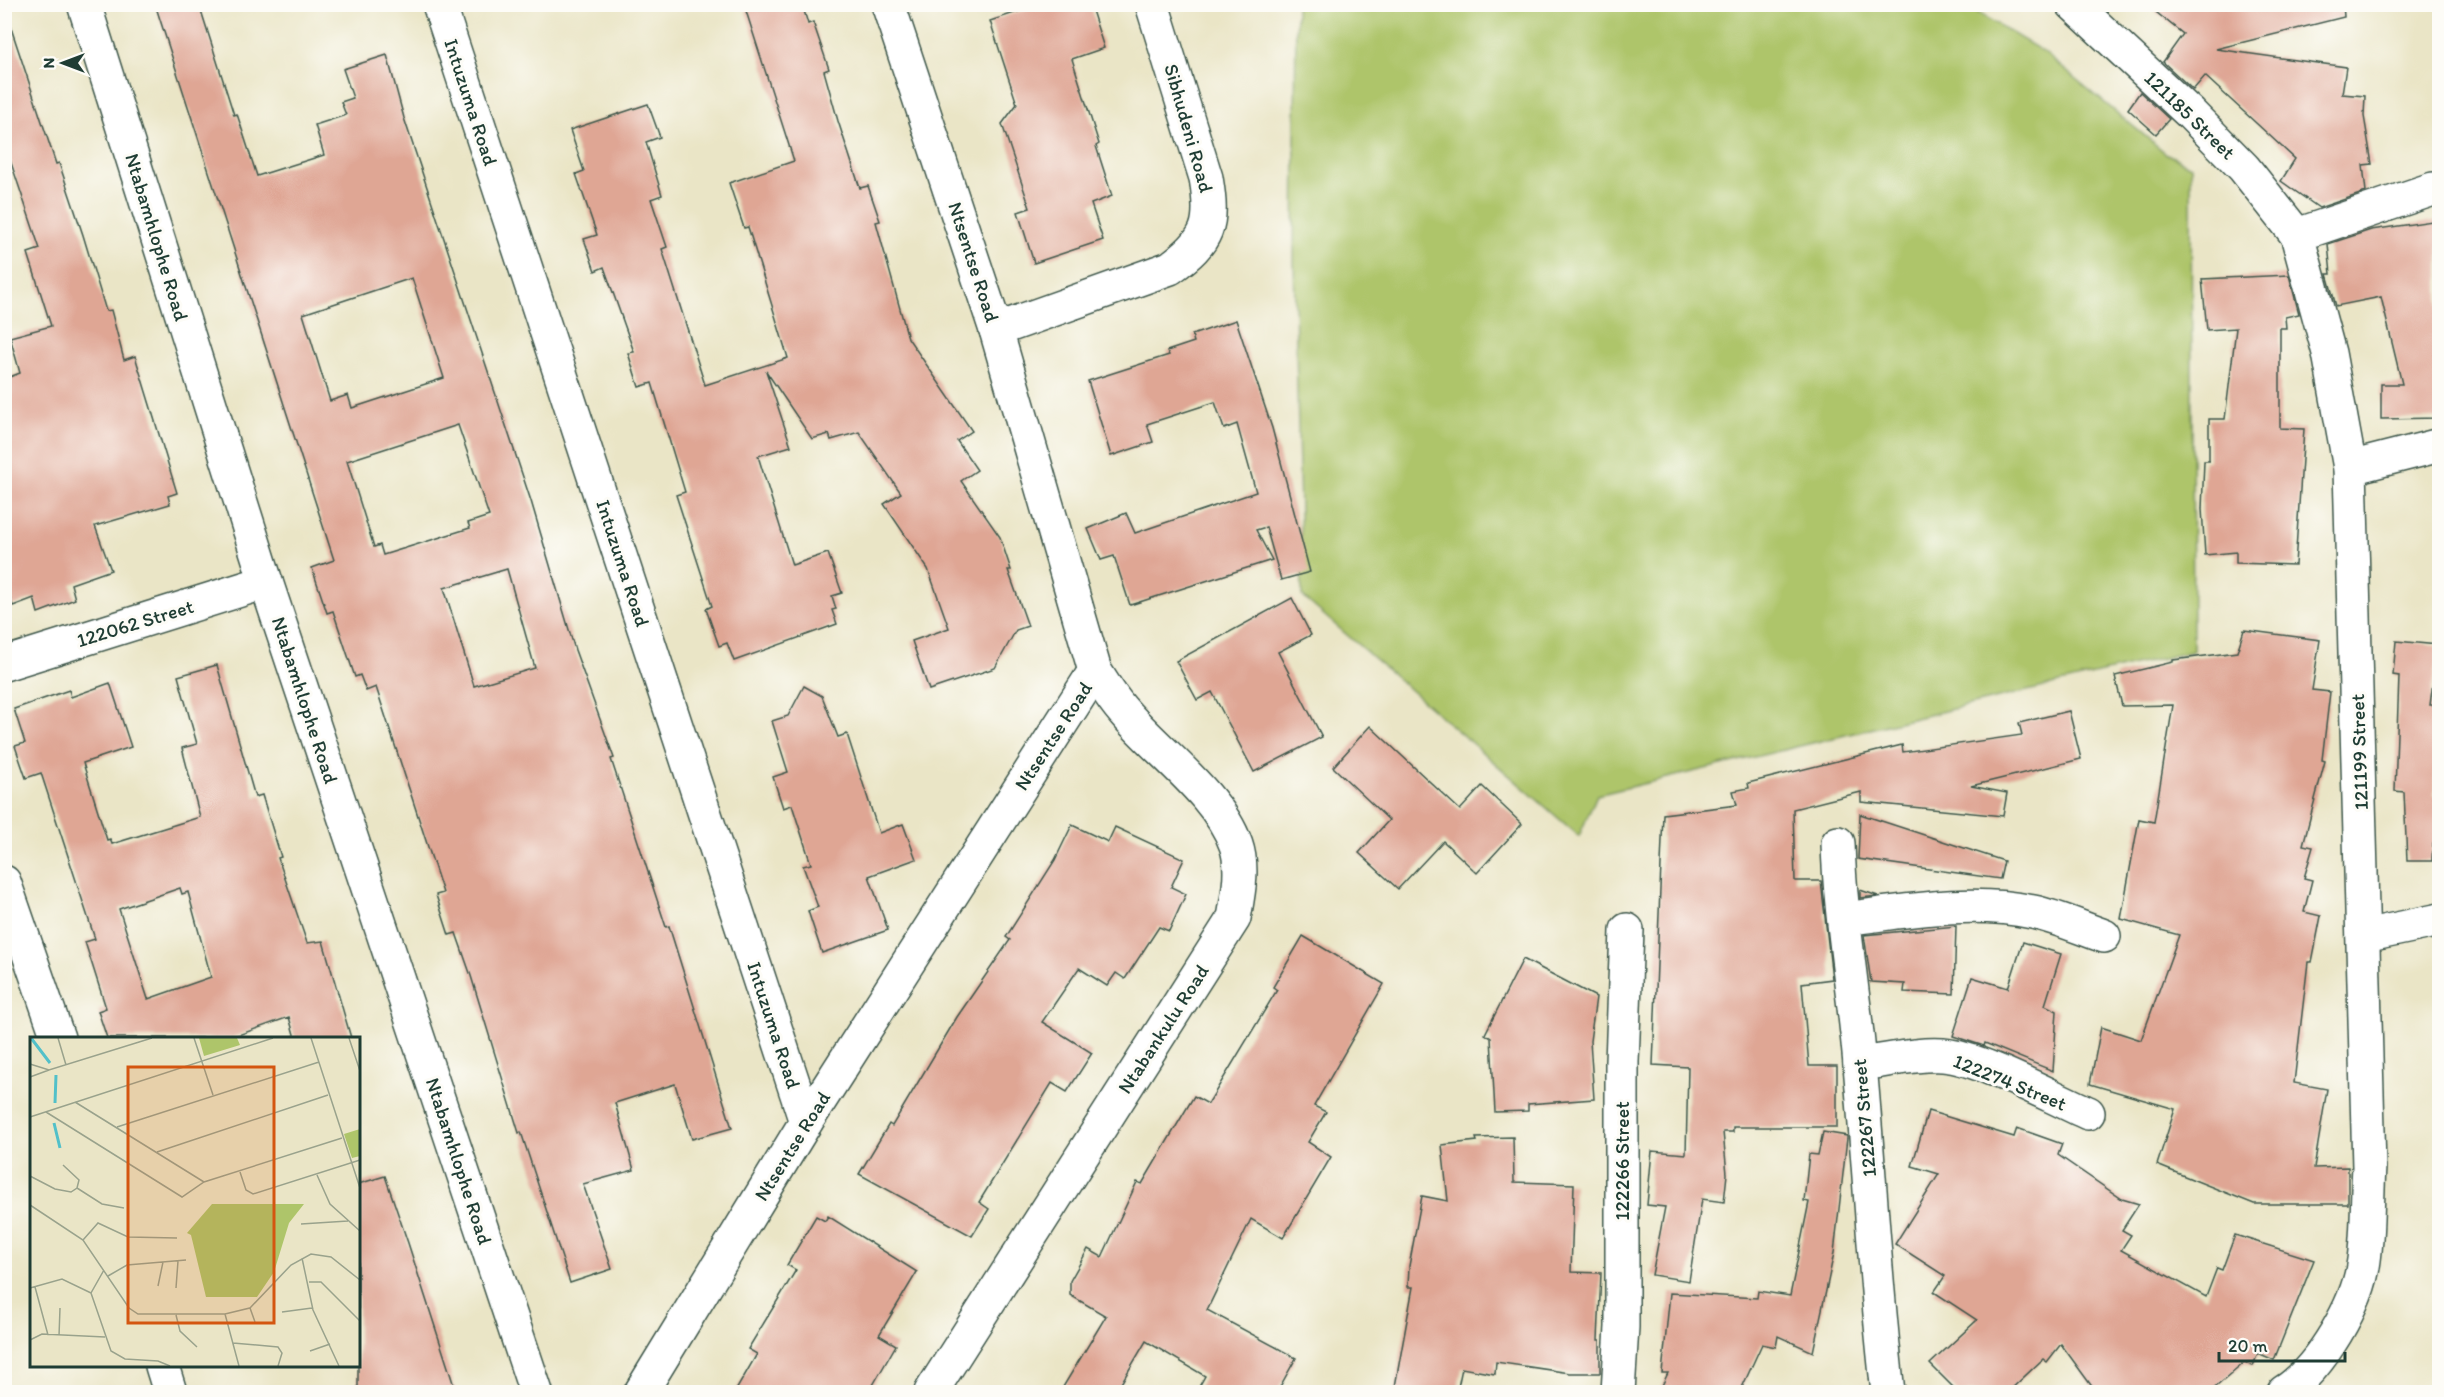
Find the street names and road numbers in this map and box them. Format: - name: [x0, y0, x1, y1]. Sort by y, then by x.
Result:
- street label: Intuzuma Road: [439, 36, 503, 169]
- street label: Sibhudeni Road: [1159, 61, 1219, 195]
- street label: 121185 Street: [2140, 66, 2240, 164]
- street label: Ntabamhlophe Road: [120, 150, 194, 324]
- street label: Ntsentse Road: [943, 199, 1005, 325]
- street label: Intuzuma Road: [591, 497, 655, 630]
- street label: 122062 Street: [74, 594, 196, 652]
- street label: Ntabamhlophe Road: [267, 614, 343, 787]
- street label: Ntsentse Road: [1009, 677, 1097, 795]
- street label: 121199 Street: [2345, 693, 2373, 811]
- street label: Intuzuma Road: [742, 959, 806, 1092]
- street label: Ntabankulu Road: [1112, 960, 1214, 1098]
- street label: 122274 Street: [1950, 1048, 2070, 1116]
- street label: 122267 Street: [1847, 1058, 1881, 1178]
- street label: Ntabamhlophe Road: [421, 1075, 497, 1248]
- street label: Ntsentse Road: [749, 1087, 835, 1205]
- street label: 122266 Street: [1610, 1101, 1634, 1221]

